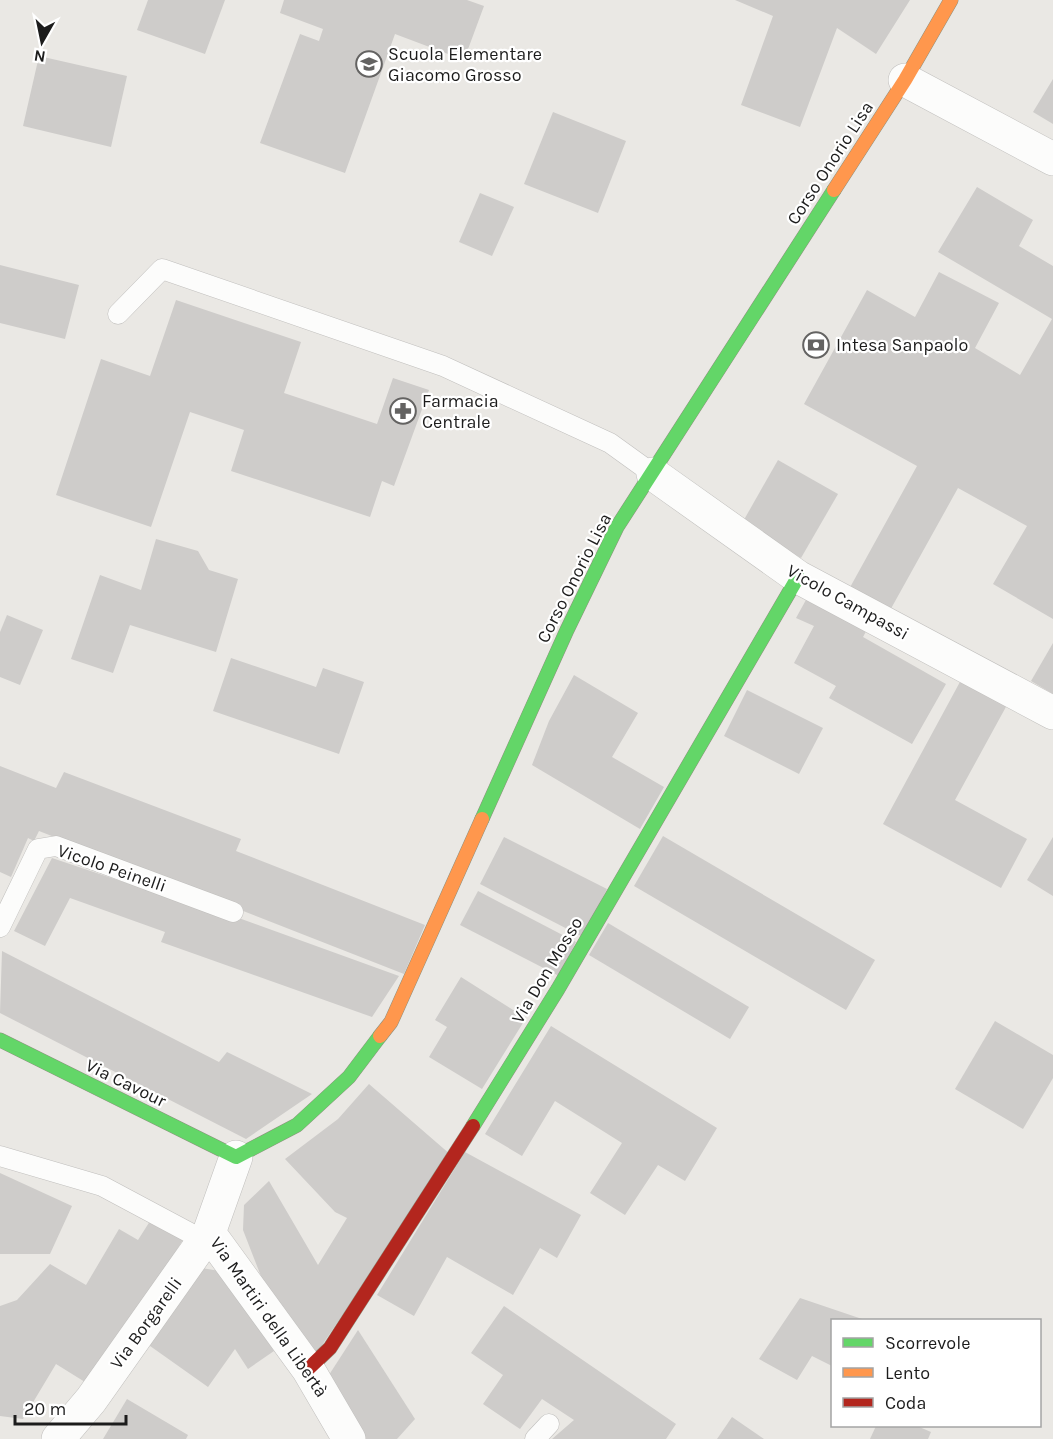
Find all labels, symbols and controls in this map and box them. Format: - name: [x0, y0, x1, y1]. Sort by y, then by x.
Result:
- north arrow: [12, 12, 72, 72]
- place label: Scuola Elementare Giacomo Grosso: [388, 43, 542, 86]
- text: N: [33, 46, 47, 67]
- school or university icon: Scuola Elementare Giacomo Grosso: [354, 49, 384, 79]
- street label: Corso Onorio Lisa: [782, 97, 878, 229]
- bank icon: Intesa Sanpaolo: [801, 330, 831, 360]
- place label: Intesa Sanpaolo: [836, 334, 968, 356]
- place label: Farmacia Centrale: [422, 390, 499, 433]
- pharmacy icon: Farmacia Centrale: [388, 396, 418, 426]
- street label: Corso Onorio Lisa: [532, 510, 616, 646]
- street label: Vicolo Campassi: [783, 559, 913, 645]
- street label: Vicolo Peinelli: [55, 839, 169, 897]
- street label: Via Don Mosso: [507, 913, 587, 1027]
- street label: Via Cavour: [82, 1054, 170, 1112]
- street label: Via Martiri della Libertà: [205, 1233, 333, 1401]
- street label: Via Borgarelli: [105, 1273, 187, 1373]
- legend: [831, 1319, 1041, 1427]
- text: Scorrevole: [885, 1332, 970, 1354]
- text: Lento: [885, 1362, 930, 1384]
- scale bar: [15, 1388, 126, 1426]
- text: Coda: [885, 1392, 926, 1414]
- text: 20 m: [24, 1398, 66, 1420]

